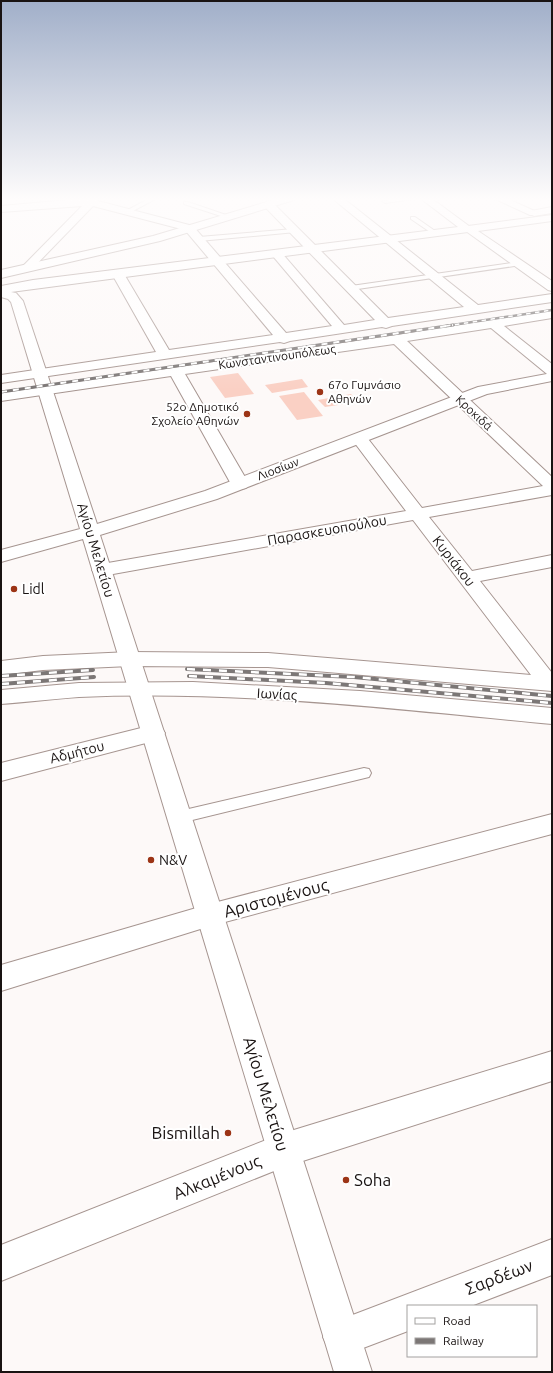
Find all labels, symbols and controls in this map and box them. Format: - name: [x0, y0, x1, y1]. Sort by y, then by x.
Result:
- street label: Κωνσταντινουπόλεως: [217, 342, 337, 372]
- place label: 67ο Γυμνάσιο Αθηνών: [328, 378, 401, 405]
- marker: 67ο Γυμνάσιο Αθηνών: [315, 387, 325, 397]
- street label: Κροκιδά: [453, 393, 495, 433]
- place label: 52ο Δημοτικό Σχολείο Αθηνών: [151, 400, 239, 427]
- marker: 52ο Δημοτικό Σχολείο Αθηνών: [242, 409, 252, 419]
- street label: Λιοσίων: [255, 455, 301, 482]
- street label: Αγίου Μελετίου: [74, 501, 118, 599]
- street label: Παρασκευοπούλου: [266, 512, 388, 548]
- street label: Κυριάκου: [429, 532, 479, 590]
- place label: Lidl: [22, 581, 45, 597]
- marker: Lidl: [9, 584, 19, 594]
- street label: Ιωνίας: [256, 685, 298, 703]
- street label: Αδμήτου: [48, 738, 106, 766]
- place label: N&V: [159, 852, 187, 868]
- marker: N&V: [146, 855, 156, 865]
- street label: Αριστομένους: [222, 874, 331, 922]
- street label: Αγίου Μελετίου: [240, 1034, 293, 1153]
- place label: Bismillah: [152, 1123, 220, 1142]
- marker: Bismillah: [223, 1128, 233, 1138]
- street label: Αλκαμένους: [170, 1150, 264, 1204]
- place label: Soha: [354, 1170, 391, 1189]
- marker: Soha: [341, 1175, 351, 1185]
- street label: Σαρδέων: [463, 1255, 535, 1298]
- legend: [407, 1305, 537, 1357]
- text: Road: [443, 1314, 471, 1327]
- text: Railway: [443, 1334, 484, 1347]

